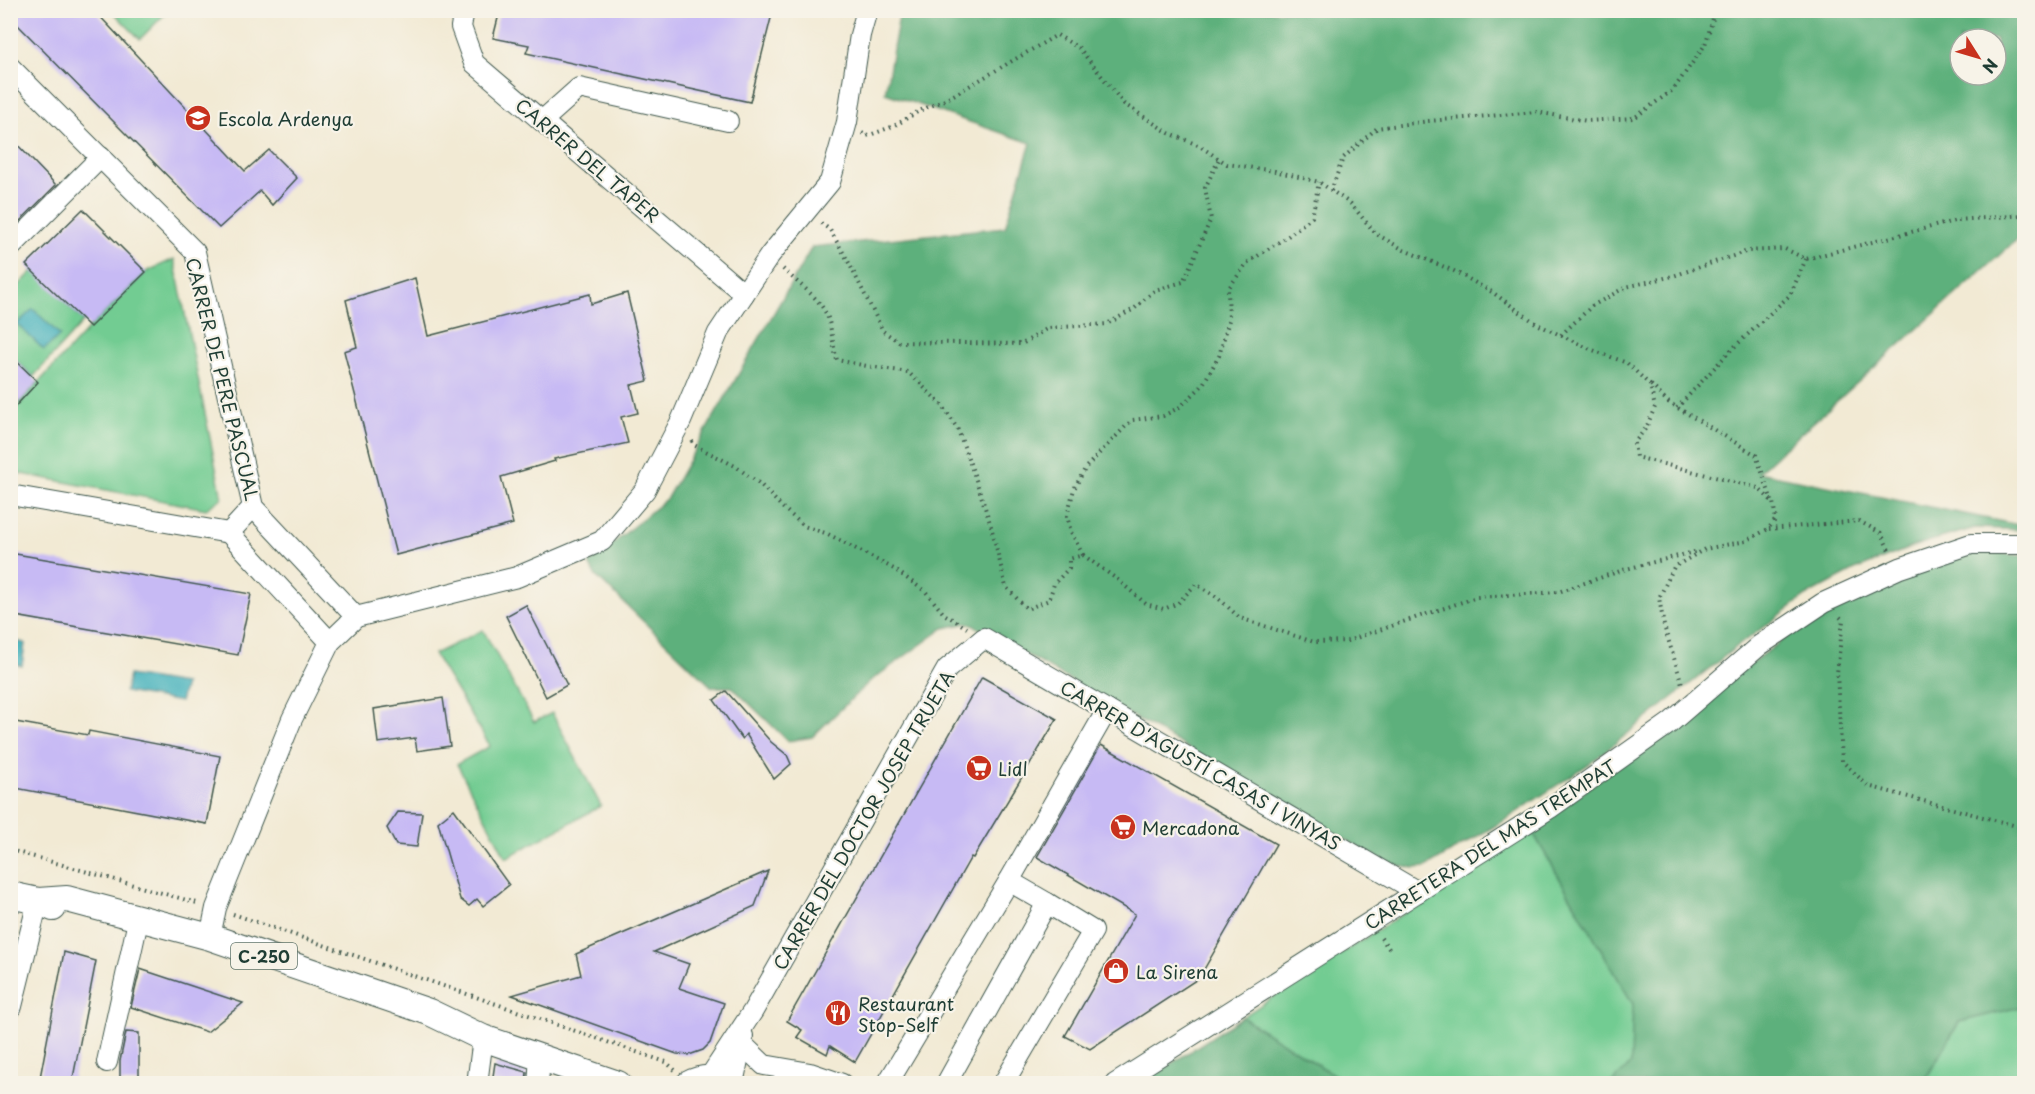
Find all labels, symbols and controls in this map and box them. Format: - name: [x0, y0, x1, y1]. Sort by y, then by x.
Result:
- north arrow: [1948, 27, 2008, 87]
- text: N: [1977, 54, 2004, 79]
- street label: CARRER DEL TAPER: [510, 91, 666, 229]
- school or university icon: Escola Ardenya: [183, 103, 213, 133]
- place label: Escola Ardenya: [218, 105, 354, 132]
- street label: CARRER DE PERE PASCUAL: [180, 255, 266, 503]
- street label: CARRER DEL DOCTOR JOSEP TRUETA: [766, 665, 960, 975]
- street label: CARRER D'AGUSTÍ CASAS I VINYAS: [1056, 673, 1346, 857]
- street label: CARRETERA DEL MAS TREMPAT: [1359, 752, 1622, 936]
- supermarket icon: Lidl: [964, 753, 994, 783]
- place label: Lidl: [998, 755, 1028, 782]
- supermarket icon: Mercadona: [1108, 812, 1138, 842]
- place label: Mercadona: [1142, 814, 1240, 841]
- road number: C-250: [231, 943, 297, 969]
- shop icon: La Sirena: [1101, 956, 1131, 986]
- place label: La Sirena: [1136, 958, 1218, 985]
- place label: Restaurant Stop-Self: [858, 990, 954, 1038]
- restaurant icon: Restaurant Stop-Self: [823, 998, 853, 1028]

